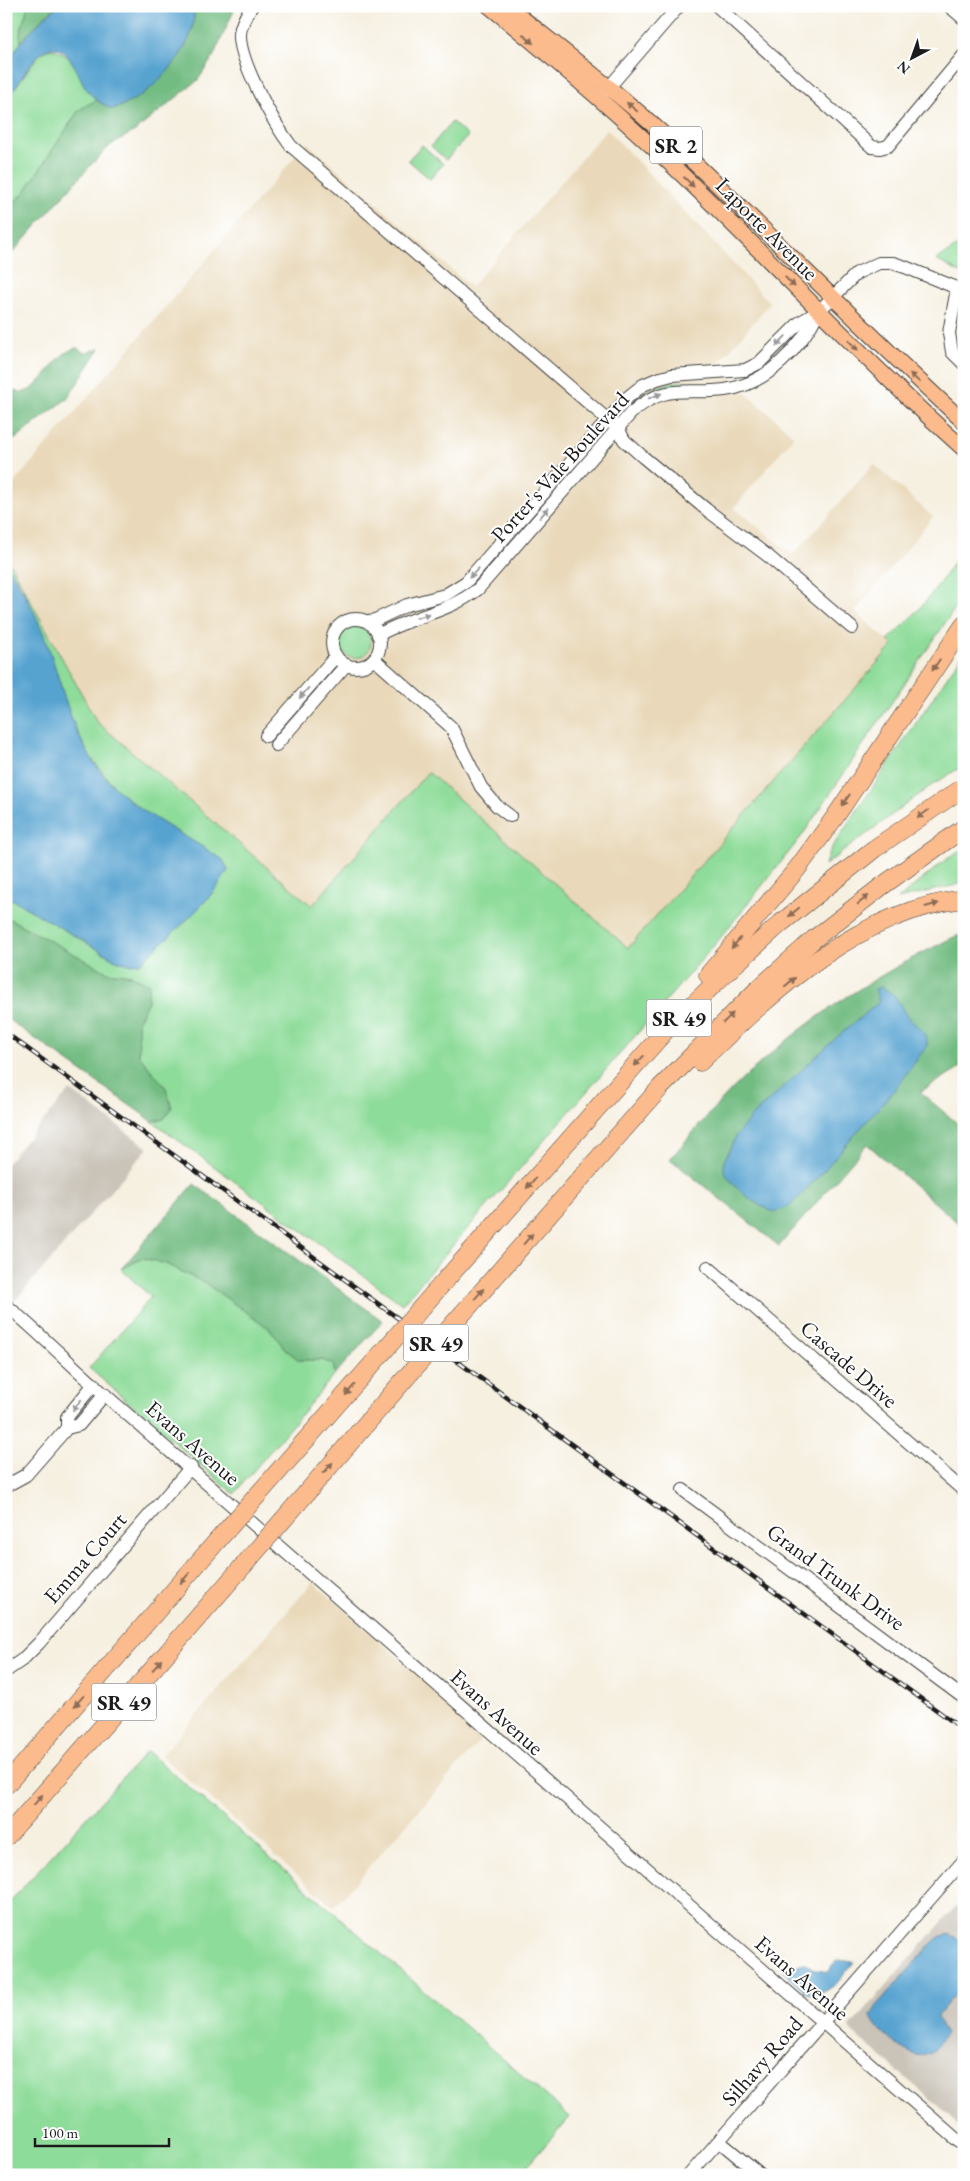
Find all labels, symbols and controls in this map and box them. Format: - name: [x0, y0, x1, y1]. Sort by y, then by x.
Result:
- north arrow: [888, 32, 938, 82]
- one-way arrow: [522, 33, 535, 44]
- text: N: [893, 57, 914, 78]
- one-way arrow: [626, 101, 639, 112]
- road number: SR 2: [650, 126, 702, 164]
- street label: Laporte Avenue: [709, 171, 825, 287]
- one-way arrow: [682, 175, 694, 187]
- one-way arrow: [784, 275, 796, 287]
- one-way arrow: [775, 335, 787, 347]
- one-way arrow: [847, 339, 859, 351]
- one-way arrow: [910, 372, 922, 384]
- street label: Porter's Vale Boulevard: [484, 385, 636, 549]
- one-way arrow: [648, 392, 663, 400]
- one-way arrow: [539, 507, 550, 520]
- one-way arrow: [469, 567, 481, 579]
- one-way arrow: [416, 611, 431, 619]
- one-way arrow: [932, 659, 941, 672]
- one-way arrow: [298, 686, 309, 699]
- one-way arrow: [841, 794, 851, 807]
- one-way arrow: [916, 809, 930, 819]
- one-way arrow: [857, 895, 870, 905]
- one-way arrow: [924, 901, 939, 909]
- one-way arrow: [787, 907, 800, 918]
- one-way arrow: [730, 936, 742, 948]
- one-way arrow: [783, 976, 796, 987]
- road number: SR 49: [646, 1000, 712, 1036]
- one-way arrow: [721, 1012, 733, 1024]
- one-way arrow: [633, 1054, 644, 1067]
- one-way arrow: [525, 1176, 537, 1188]
- one-way arrow: [522, 1233, 533, 1246]
- one-way arrow: [474, 1288, 485, 1301]
- street label: Cascade Drive: [794, 1314, 904, 1415]
- road number: SR 49: [404, 1325, 468, 1362]
- one-way arrow: [344, 1383, 356, 1395]
- street label: Evans Avenue: [140, 1394, 247, 1492]
- one-way arrow: [71, 1398, 82, 1411]
- one-way arrow: [322, 1461, 333, 1474]
- street label: Emma Court: [37, 1506, 133, 1610]
- street label: Grand Trunk Drive: [761, 1517, 911, 1637]
- one-way arrow: [179, 1572, 191, 1584]
- one-way arrow: [151, 1658, 162, 1671]
- street label: Evans Avenue: [444, 1662, 550, 1762]
- road number: SR 49: [92, 1684, 156, 1720]
- one-way arrow: [73, 1695, 85, 1707]
- one-way arrow: [33, 1794, 44, 1807]
- street label: Evans Avenue: [749, 1929, 856, 2027]
- street label: Silhavy Road: [715, 2009, 810, 2112]
- scale bar: [35, 2116, 169, 2148]
- text: 100 m: [42, 2123, 79, 2142]

